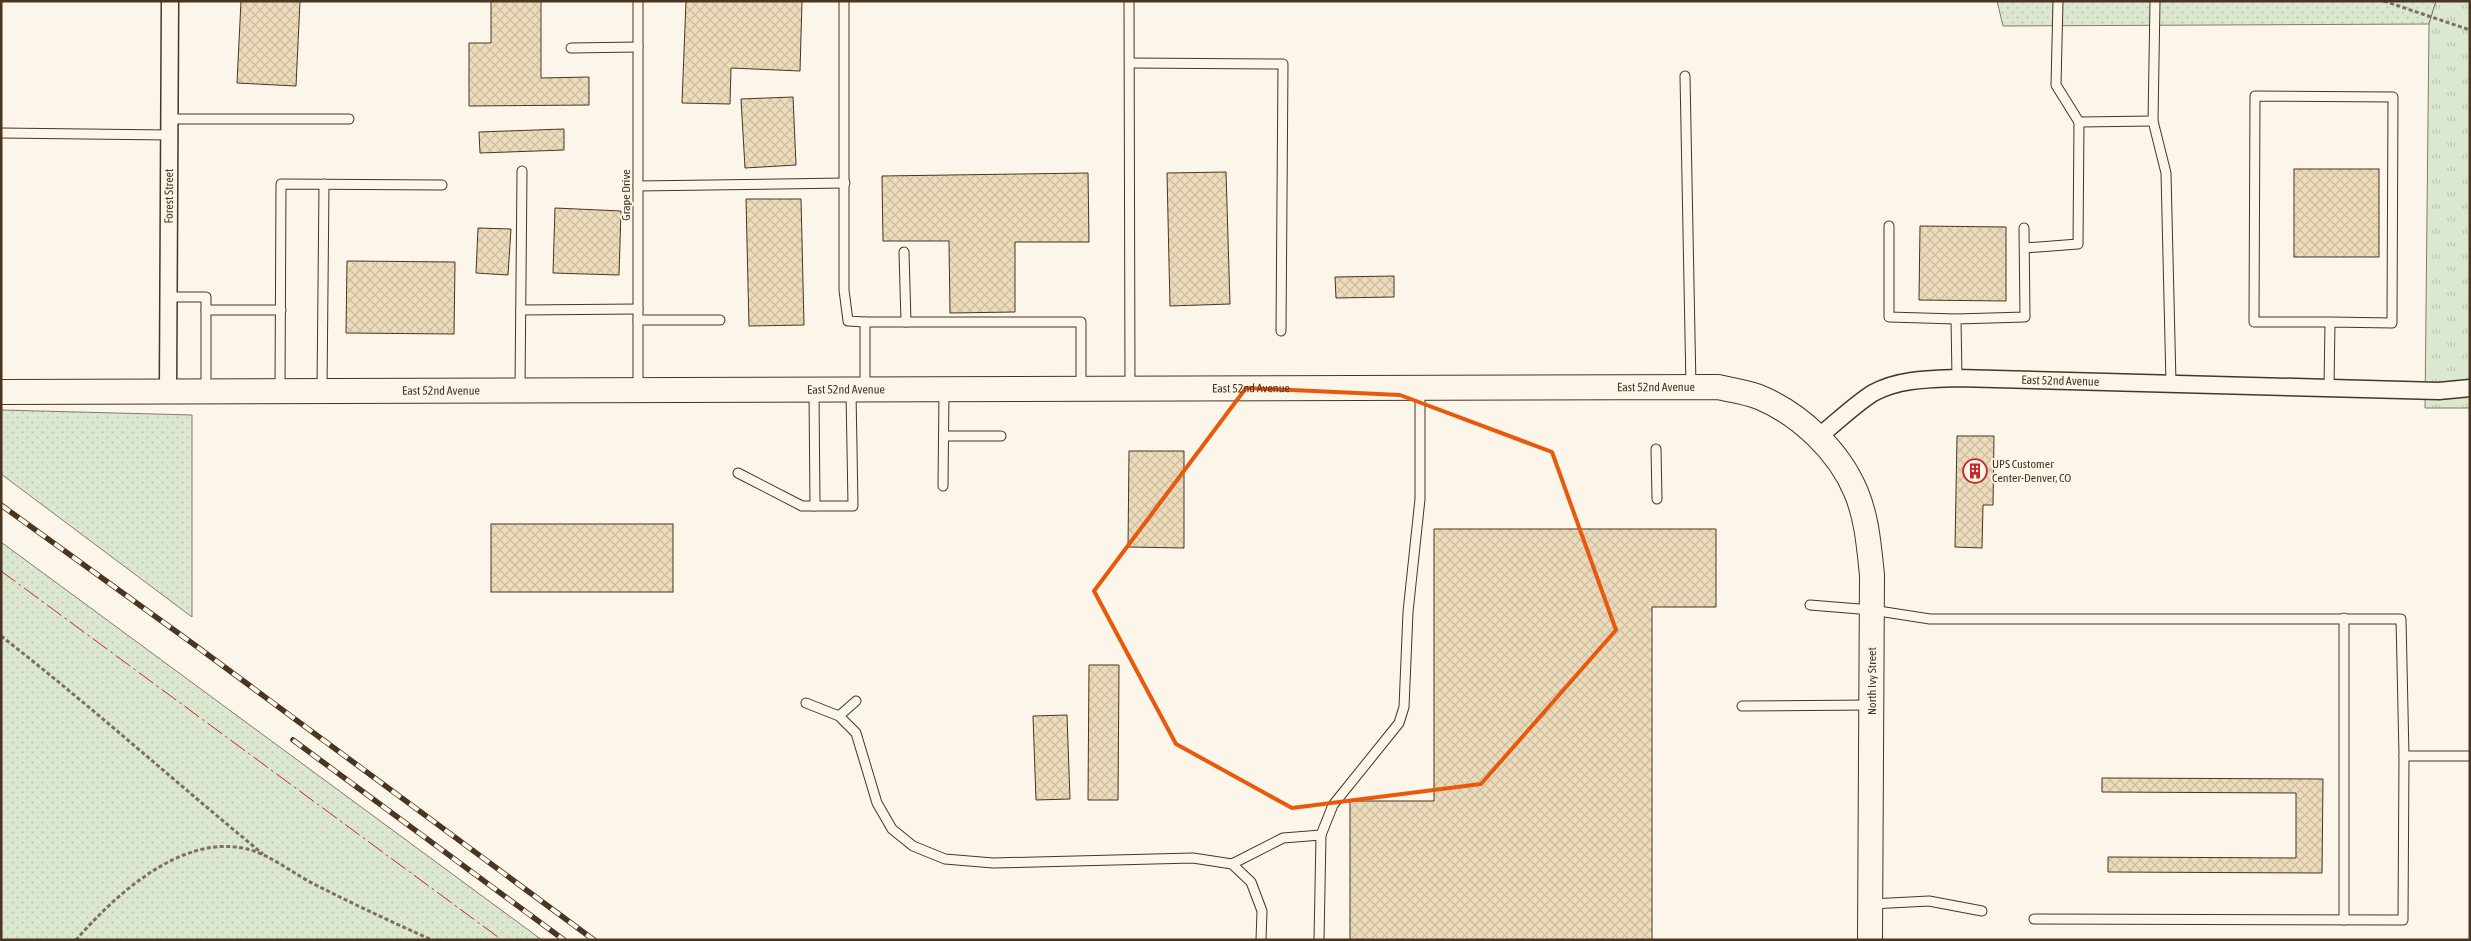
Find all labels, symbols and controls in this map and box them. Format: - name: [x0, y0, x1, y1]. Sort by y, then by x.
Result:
- street label: Forest Street: [162, 168, 176, 224]
- street label: Grape Drive: [619, 169, 633, 221]
- street label: East 52nd Avenue: [2021, 373, 2099, 389]
- street label: East 52nd Avenue: [1617, 380, 1695, 394]
- street label: East 52nd Avenue: [1212, 381, 1290, 395]
- street label: East 52nd Avenue: [807, 382, 885, 397]
- street label: East 52nd Avenue: [402, 384, 480, 398]
- place label: UPS Customer Center-Denver, CO: [1992, 457, 2071, 485]
- building icon: UPS Customer Center-Denver, CO: [1962, 458, 1988, 484]
- street label: North Ivy Street: [1865, 646, 1879, 715]

